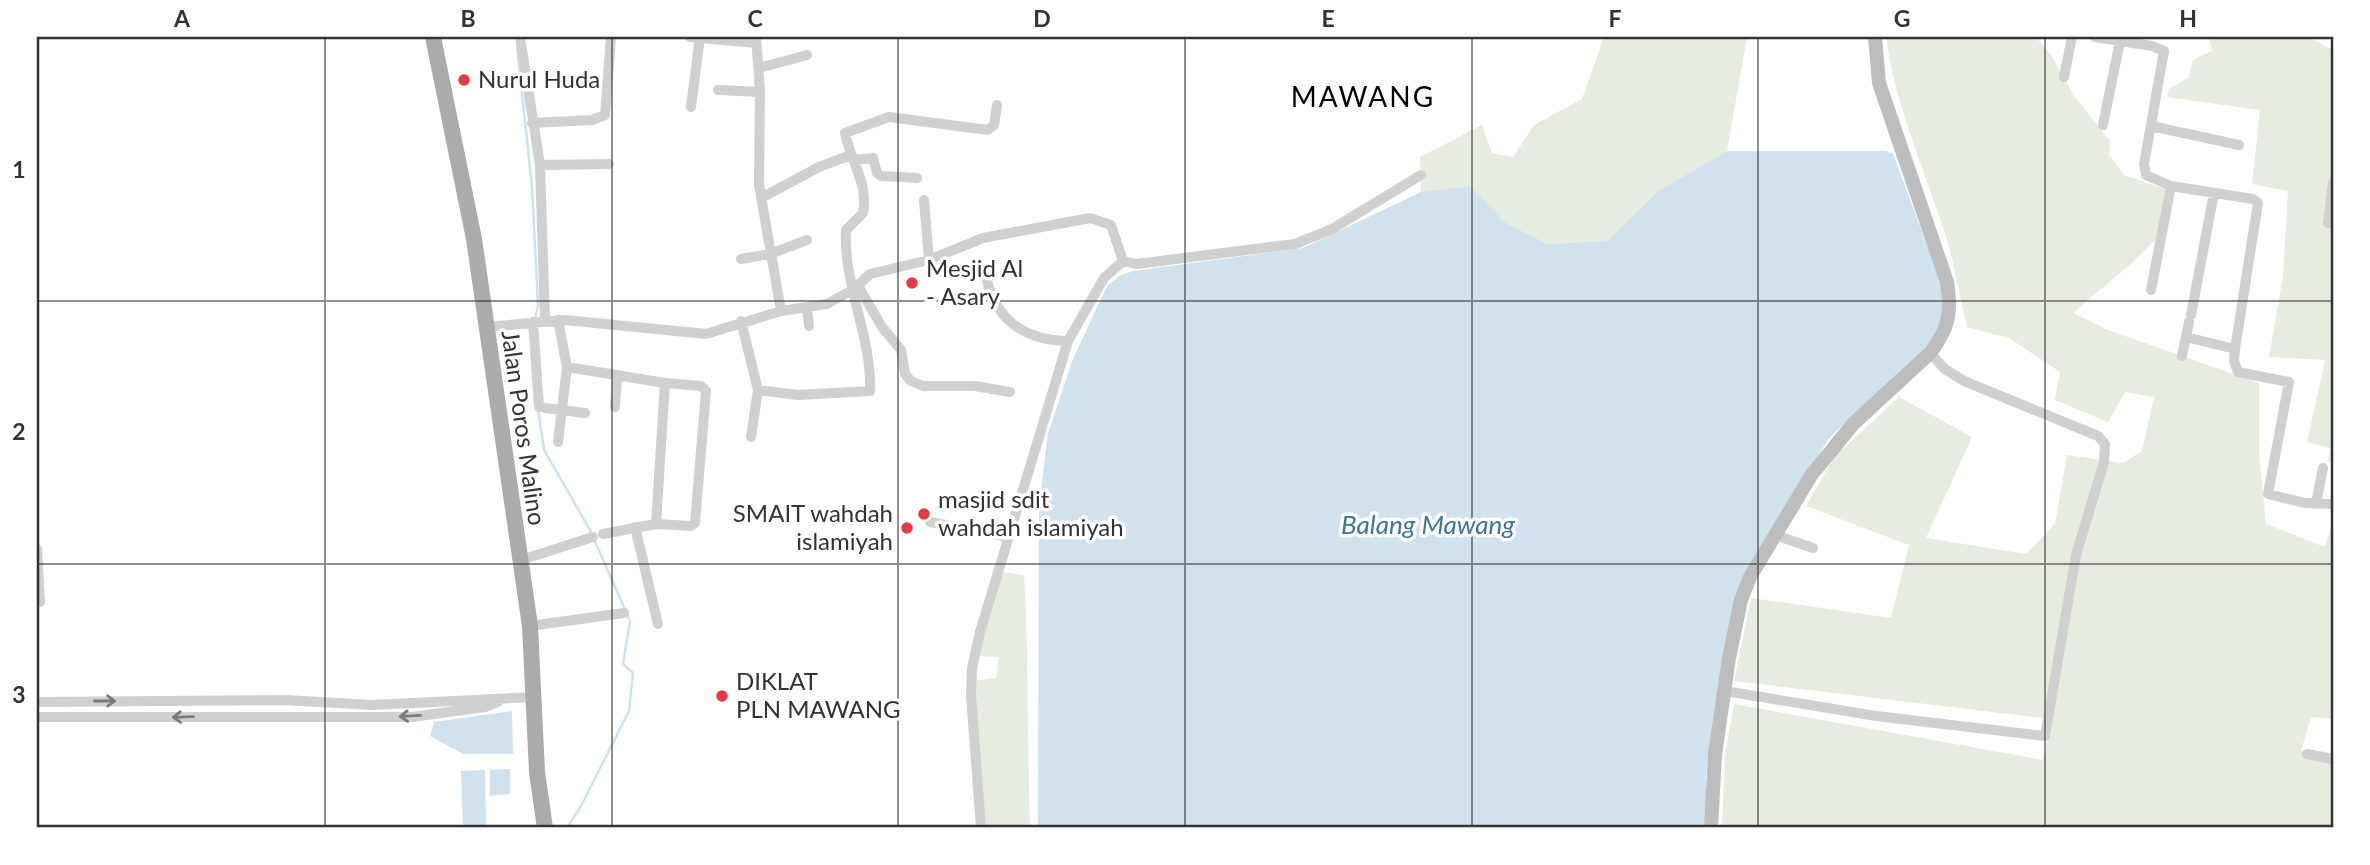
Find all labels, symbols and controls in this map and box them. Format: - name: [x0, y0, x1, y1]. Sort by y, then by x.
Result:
- text: A: [173, 4, 191, 32]
- text: B: [460, 4, 476, 32]
- text: C: [747, 4, 763, 32]
- text: D: [1033, 4, 1051, 32]
- text: E: [1321, 4, 1335, 32]
- text: F: [1608, 4, 1622, 32]
- text: G: [1894, 4, 1910, 32]
- text: H: [2179, 4, 2197, 32]
- place label: Nurul Huda: [478, 64, 600, 93]
- marker: Nurul Huda: [456, 72, 472, 88]
- district label: MAWANG: [1291, 79, 1435, 113]
- text: 1: [12, 155, 26, 183]
- place label: Mesjid Al - Asary: [926, 253, 1023, 310]
- marker: Mesjid Al - Asary: [904, 275, 920, 291]
- street label: Jalan Poros Malino: [496, 328, 553, 527]
- text: 2: [12, 417, 26, 445]
- place label: masjid sdit wahdah islamiyah: [938, 484, 1124, 541]
- place label: SMAIT wahdah islamiyah: [733, 498, 893, 555]
- marker: masjid sdit wahdah islamiyah: [916, 506, 932, 522]
- water label: Balang Mawang: [1341, 508, 1515, 540]
- marker: SMAIT wahdah islamiyah: [899, 520, 915, 536]
- place label: DIKLAT PLN MAWANG: [736, 666, 901, 723]
- text: 3: [12, 680, 26, 708]
- marker: DIKLAT PLN MAWANG: [714, 688, 730, 704]
- one-way arrow: [93, 694, 116, 708]
- one-way arrow: [400, 710, 422, 723]
- one-way arrow: [172, 711, 195, 724]

